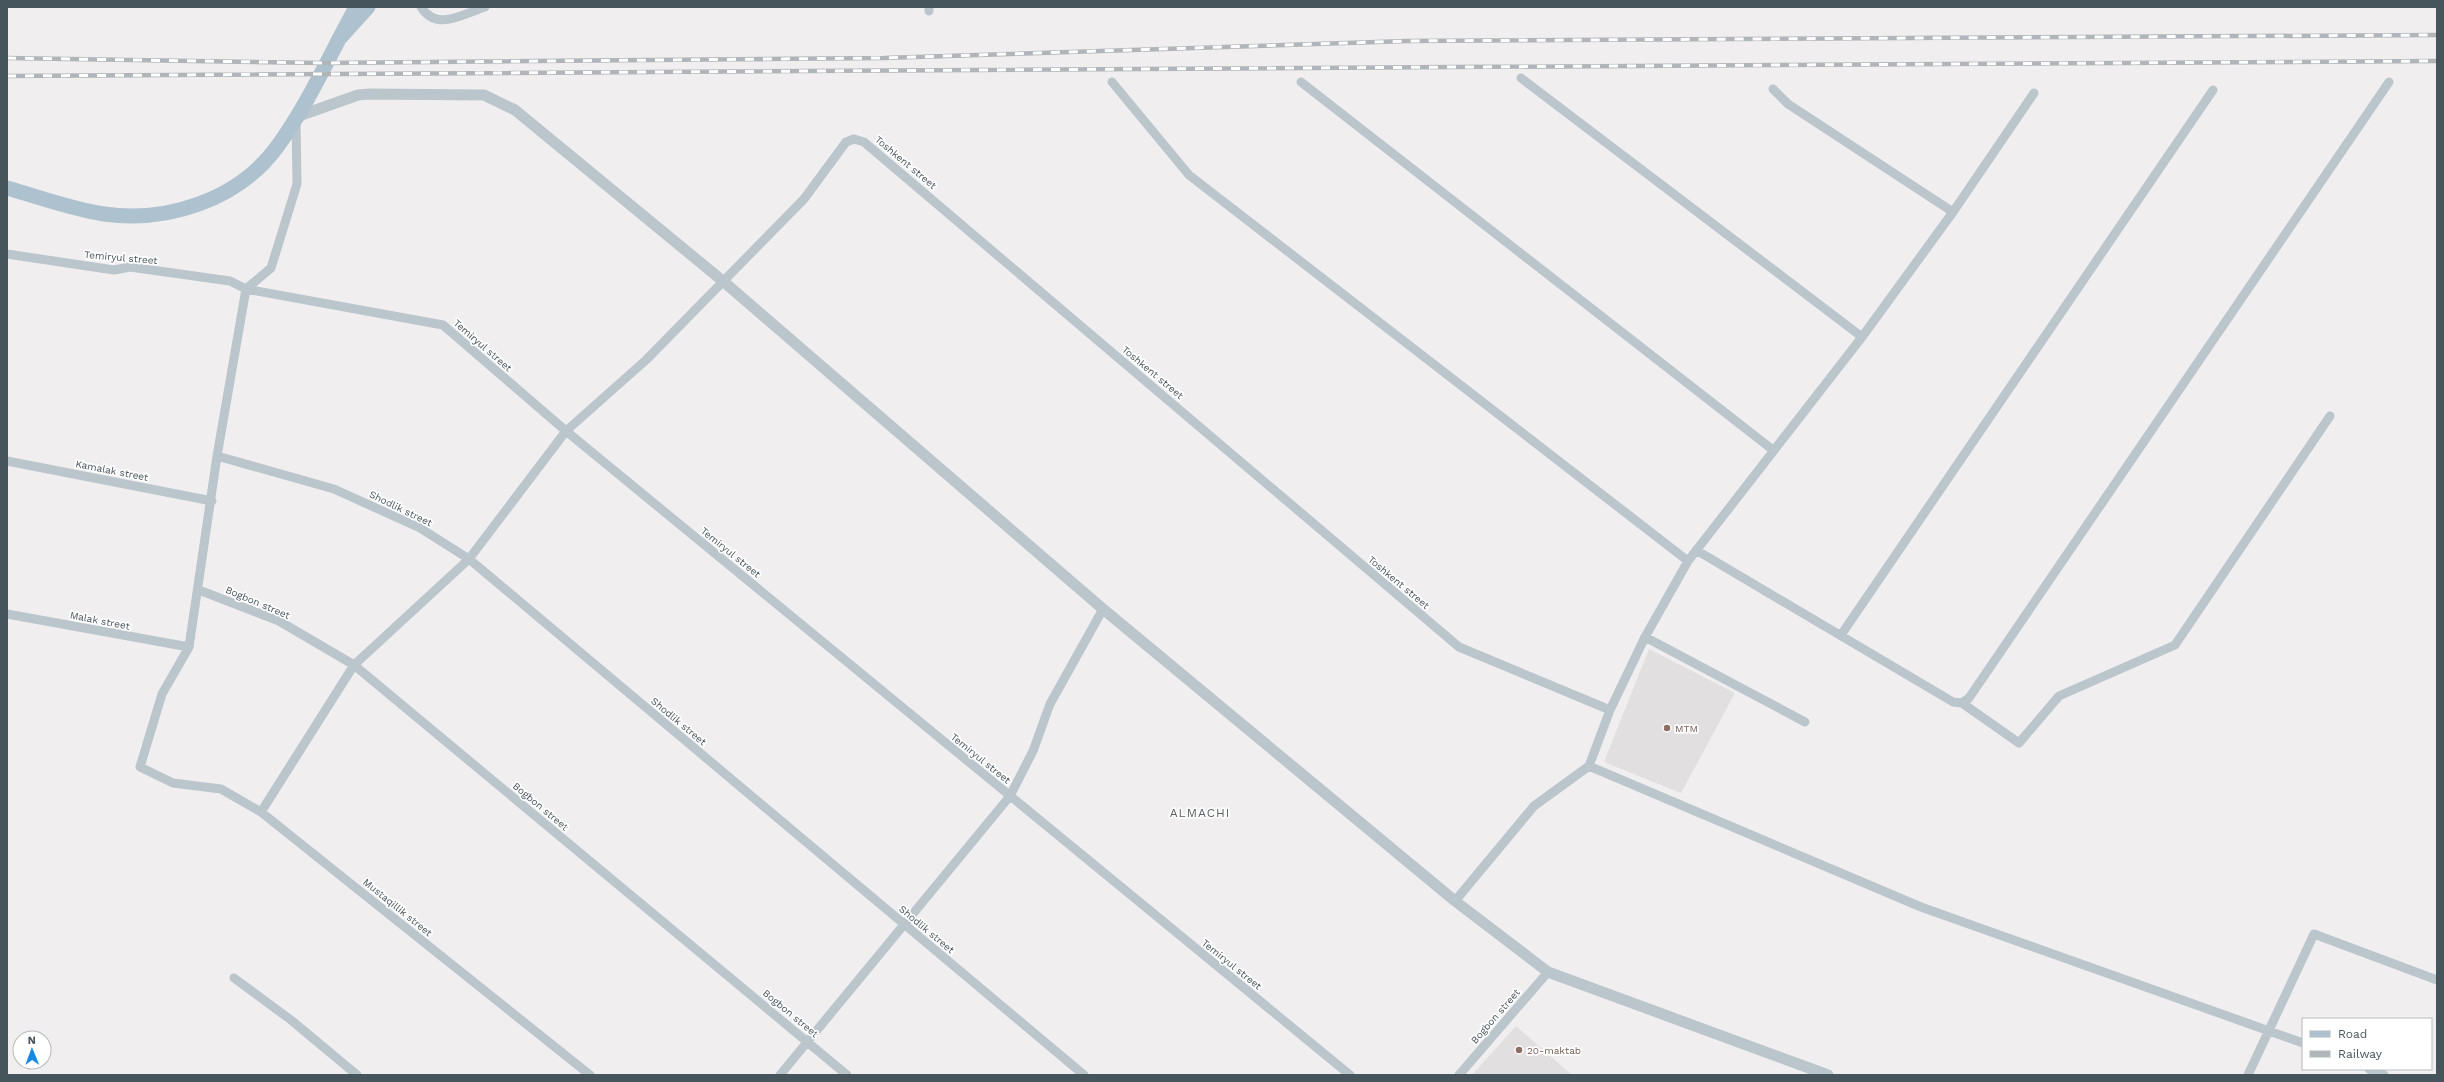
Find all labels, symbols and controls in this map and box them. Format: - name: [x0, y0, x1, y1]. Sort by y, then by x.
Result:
- street label: Toshkent street: [873, 134, 939, 192]
- street label: Temiryul street: [84, 249, 159, 266]
- street label: Temiryul street: [451, 317, 515, 374]
- street label: Toshkent street: [1120, 344, 1186, 402]
- street label: Kamalak street: [75, 458, 150, 483]
- street label: Shodlik street: [368, 489, 435, 529]
- street label: Temiryul street: [699, 525, 763, 580]
- street label: Toshkent street: [1366, 554, 1432, 612]
- street label: Bogbon street: [224, 584, 292, 621]
- street label: Malak street: [69, 609, 132, 632]
- street label: Shodlik street: [649, 695, 709, 748]
- marker: MTM: [1662, 723, 1672, 733]
- place label: MTM: [1675, 723, 1698, 734]
- street label: Temiryul street: [949, 731, 1013, 786]
- street label: Bogbon street: [511, 780, 571, 833]
- district label: ALMACHI: [1170, 806, 1230, 820]
- street label: Mustaqillik street: [361, 876, 435, 939]
- street label: Shodlik street: [897, 903, 957, 956]
- street label: Temiryul street: [1200, 937, 1264, 992]
- street label: Bogbon street: [1469, 986, 1523, 1046]
- street label: Bogbon street: [761, 987, 821, 1040]
- legend: [2302, 1018, 2432, 1070]
- text: Road: [2338, 1027, 2367, 1041]
- north arrow: [12, 1030, 52, 1070]
- text: N: [28, 1034, 36, 1047]
- marker: 20-maktab: [1514, 1045, 1524, 1055]
- place label: 20-maktab: [1527, 1045, 1581, 1056]
- text: Railway: [2338, 1047, 2383, 1061]

